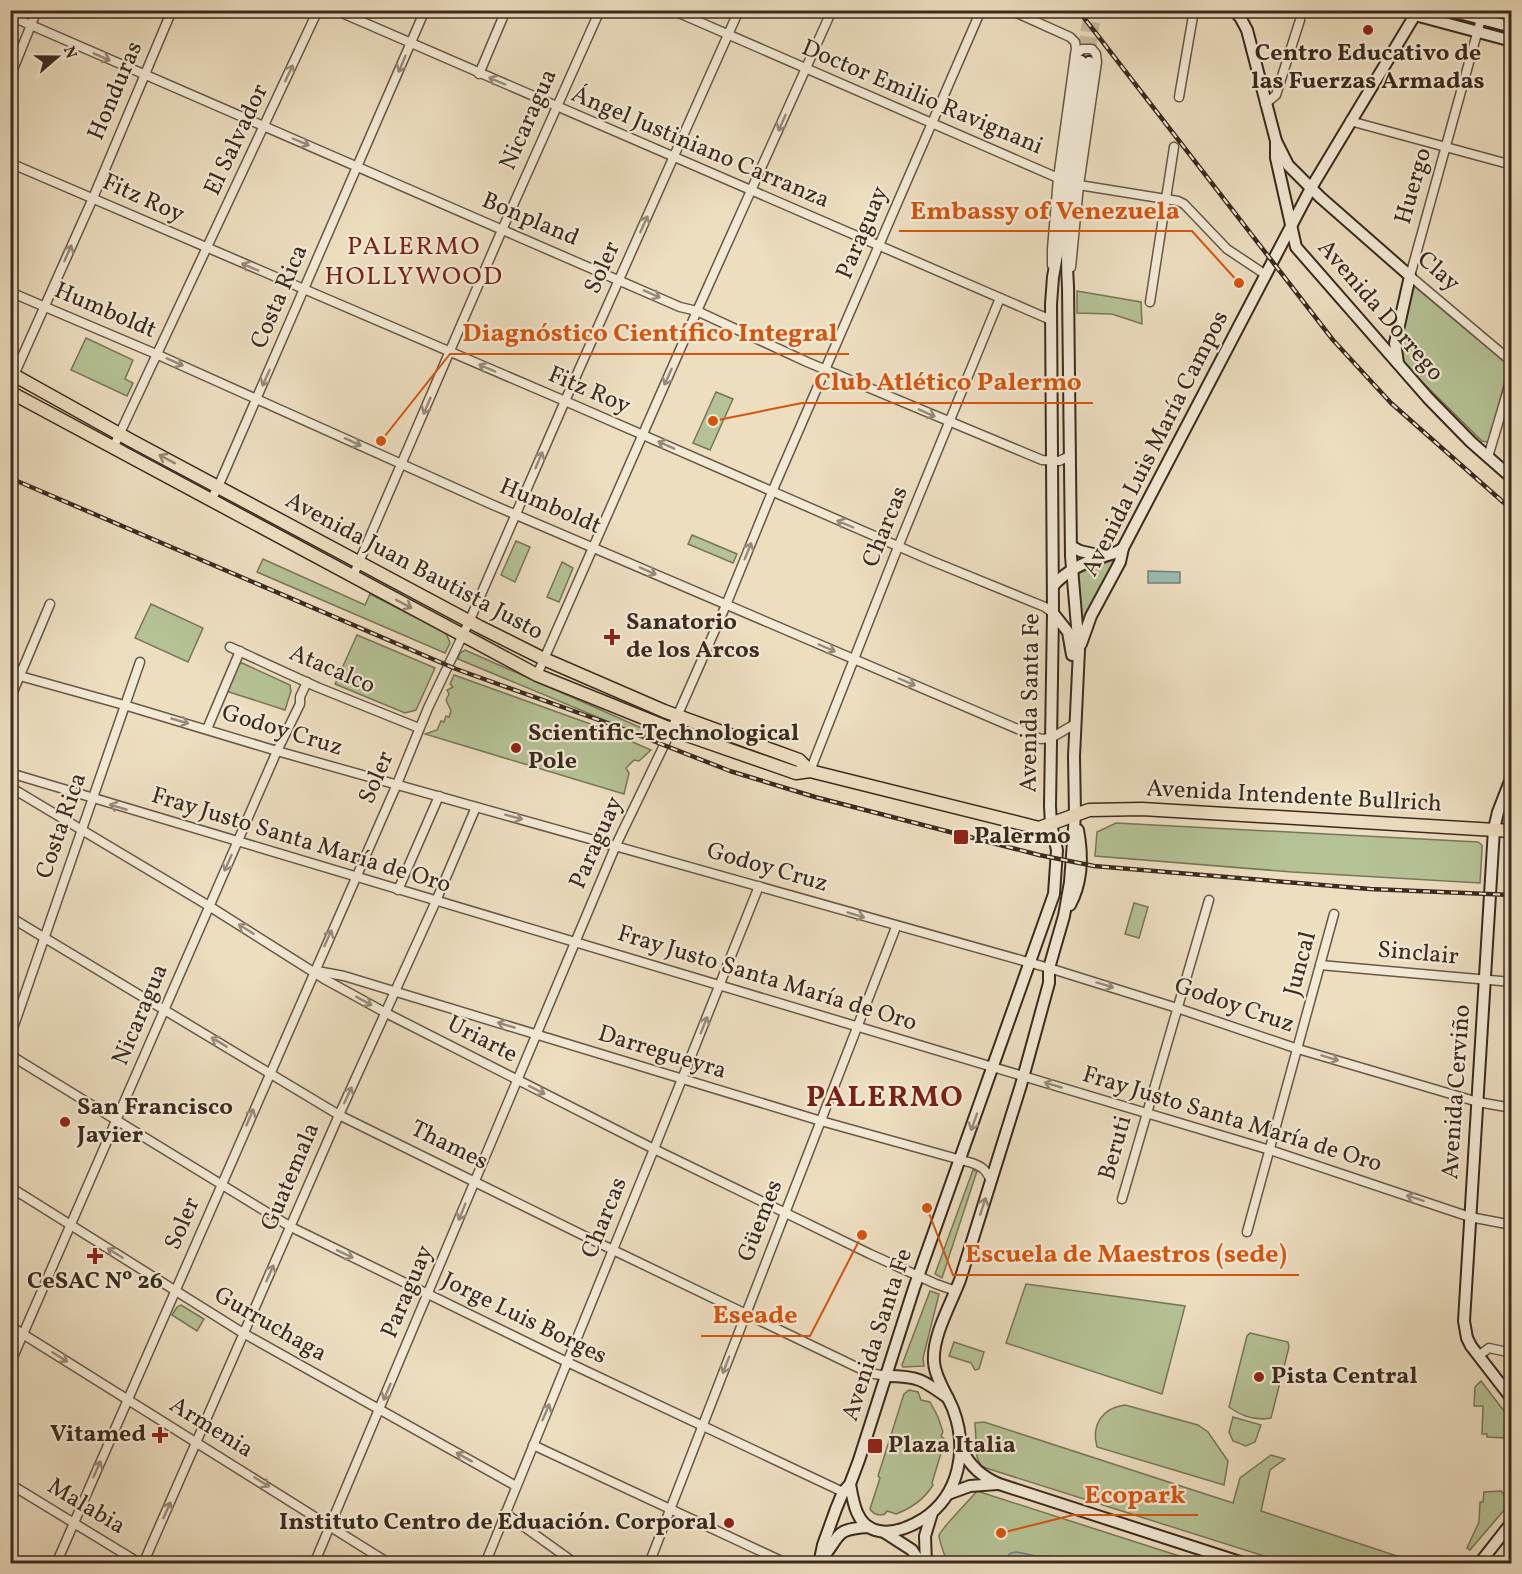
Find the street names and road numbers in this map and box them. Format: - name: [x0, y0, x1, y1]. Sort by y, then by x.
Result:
- street label: Doctor Emilio Ravignani: [796, 32, 1048, 164]
- street label: Honduras: [80, 36, 152, 146]
- street label: Nicaragua: [492, 64, 566, 176]
- street label: Ángel Justiniano Carranza: [566, 78, 834, 218]
- street label: El Salvador: [196, 79, 278, 201]
- street label: Huergo: [1387, 144, 1441, 228]
- street label: Fitz Roy: [96, 166, 190, 232]
- street label: Paraguay: [828, 181, 898, 285]
- street label: Bonpland: [476, 184, 584, 256]
- street label: Avenida Dorrego: [1309, 233, 1451, 389]
- street label: Soler: [576, 236, 630, 300]
- street label: Costa Rica: [243, 240, 317, 354]
- street label: Clay: [1409, 244, 1467, 300]
- street label: Humboldt: [49, 274, 161, 348]
- street label: Avenida Luis María Campos: [1074, 305, 1238, 583]
- street label: Fitz Roy: [542, 358, 636, 424]
- street label: Humboldt: [494, 470, 606, 544]
- street label: Charcas: [854, 481, 918, 573]
- street label: Avenida Juan Bautista Justo: [279, 484, 549, 650]
- street label: Avenida Santa Fe: [1012, 613, 1050, 793]
- street label: Atacalco: [284, 637, 380, 703]
- street label: Godoy Cruz: [217, 697, 347, 765]
- street label: Soler: [351, 746, 403, 810]
- street label: Costa Rica: [28, 768, 96, 884]
- street label: Avenida Intendente Bullrich: [1145, 772, 1443, 822]
- street label: Fray Justo Santa María de Oro: [147, 779, 455, 903]
- street label: Paraguay: [562, 791, 632, 895]
- street label: Godoy Cruz: [702, 834, 832, 902]
- street label: Fray Justo Santa María de Oro: [613, 917, 921, 1041]
- street label: Juncal: [1276, 928, 1326, 1000]
- street label: Sinclair: [1376, 934, 1460, 974]
- street label: Nicaragua: [104, 959, 178, 1071]
- street label: Godoy Cruz: [1169, 970, 1299, 1042]
- street label: Avenida Cerviño: [1434, 1003, 1480, 1181]
- street label: Uriarte: [441, 1008, 523, 1072]
- street label: Darregueyra: [593, 1017, 731, 1089]
- street label: Fray Justo Santa María de Oro: [1078, 1058, 1386, 1182]
- street label: Beruti: [1091, 1112, 1141, 1184]
- street label: Thames: [404, 1113, 494, 1179]
- street label: Guatemala: [253, 1118, 329, 1236]
- street label: Charcas: [573, 1172, 637, 1264]
- street label: Güemes: [730, 1175, 792, 1267]
- street label: Soler: [157, 1192, 209, 1256]
- street label: Paraguay: [373, 1240, 443, 1344]
- street label: Avenida Santa Fe: [834, 1244, 922, 1426]
- street label: Jorge Luis Borges: [436, 1264, 612, 1374]
- street label: Gurruchaga: [207, 1279, 333, 1371]
- street label: Armenia: [163, 1389, 259, 1467]
- street label: Malabia: [41, 1470, 131, 1544]

